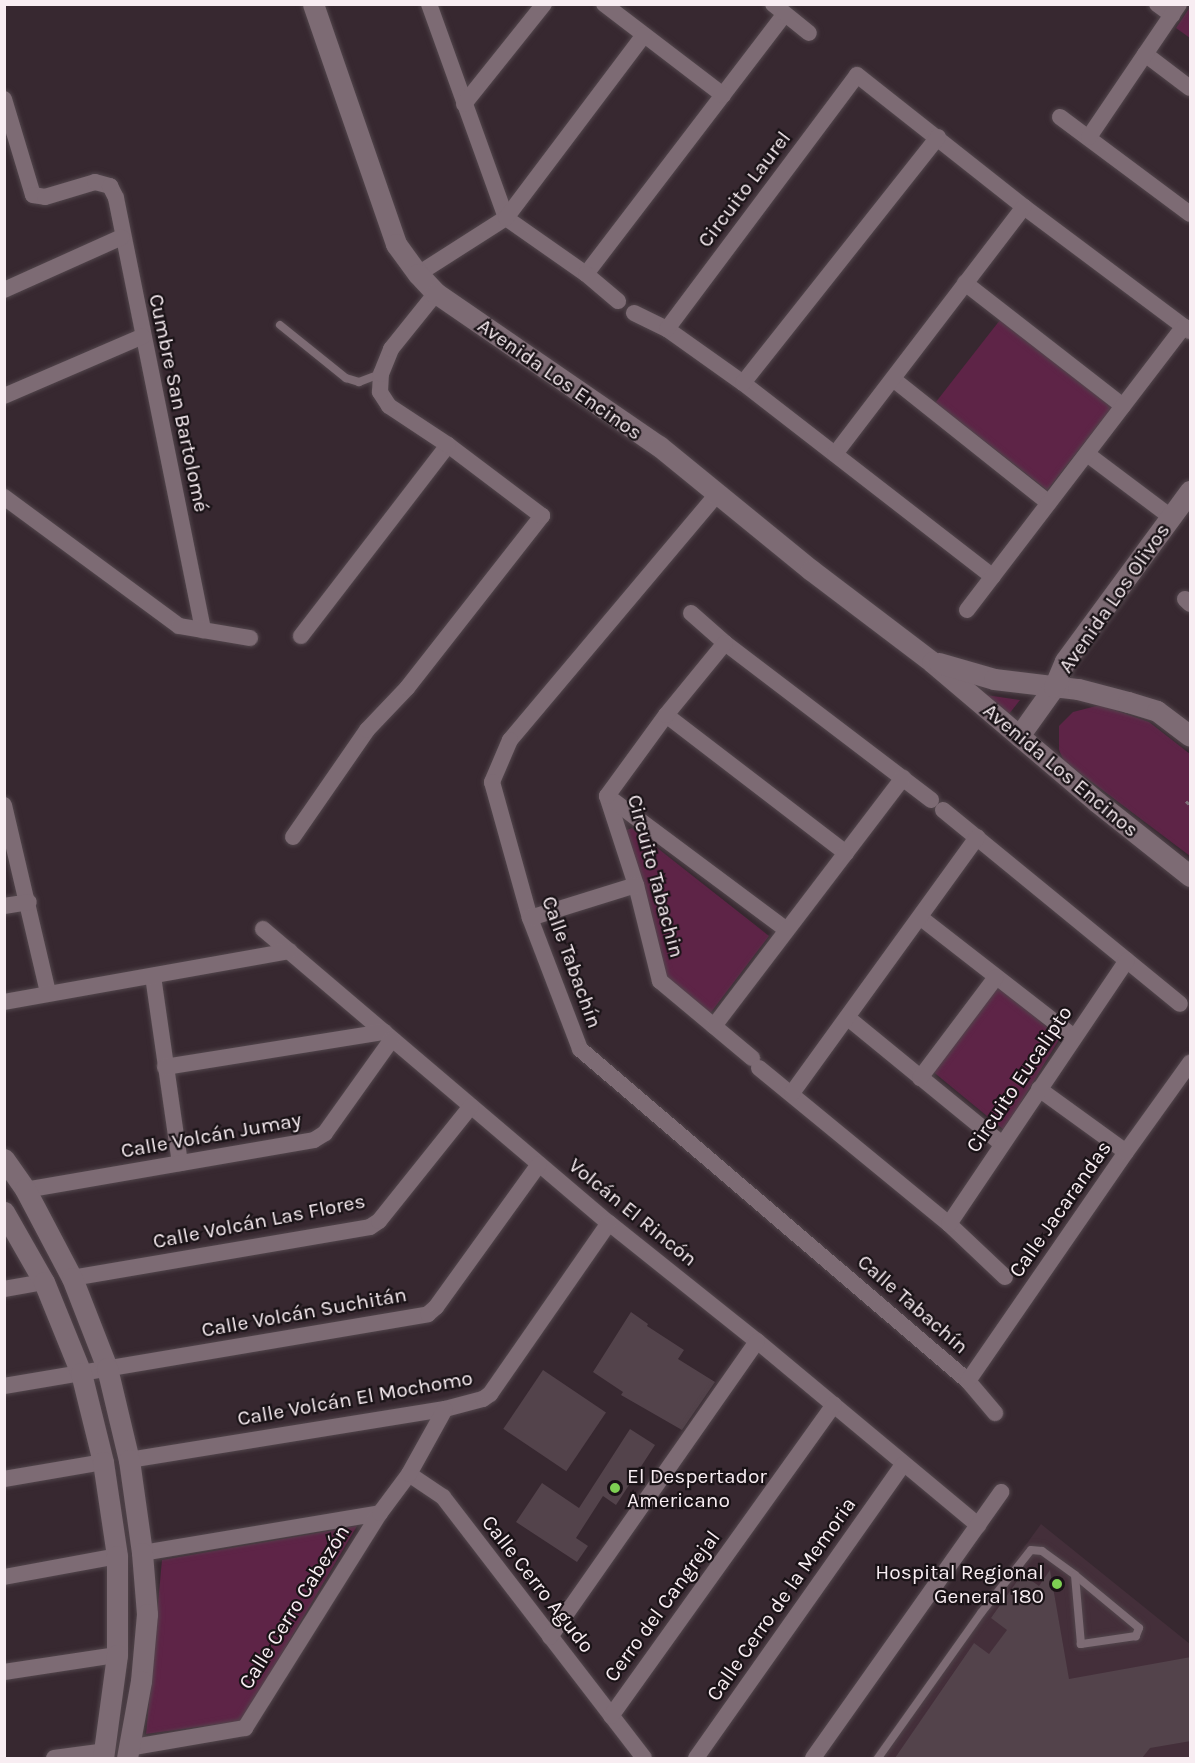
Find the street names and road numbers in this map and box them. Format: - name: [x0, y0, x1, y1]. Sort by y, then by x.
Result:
- street label: Circuito Laurel: [692, 126, 796, 252]
- street label: Cumbre San Bartolomé: [144, 292, 214, 514]
- street label: Avenida Los Encinos: [473, 313, 647, 445]
- street label: Avenida Los Olivos: [1053, 518, 1175, 678]
- street label: Avenida Los Encinos: [978, 698, 1144, 842]
- street label: Circuito Tabachin: [622, 792, 690, 960]
- street label: Calle Tabachín: [536, 893, 608, 1031]
- street label: Circuito Eucalipto: [961, 1001, 1077, 1157]
- street label: Calle Volcán Jumay: [119, 1107, 303, 1163]
- street label: Calle Jacarandas: [1003, 1136, 1117, 1282]
- street label: Volcán El Rincón: [564, 1152, 702, 1272]
- street label: Calle Volcán Las Flores: [151, 1188, 367, 1254]
- street label: Calle Tabachín: [852, 1249, 974, 1359]
- street label: Calle Volcán Suchitán: [199, 1282, 409, 1342]
- street label: Calle Volcán El Mochomo: [235, 1365, 475, 1431]
- street label: Calle Cerro de la Memoria: [701, 1492, 861, 1706]
- street label: Calle Cerro Agudo: [476, 1510, 600, 1658]
- street label: Calle Cerro Cabezón: [233, 1520, 355, 1694]
- street label: Cerro del Cangrejal: [599, 1525, 725, 1687]

